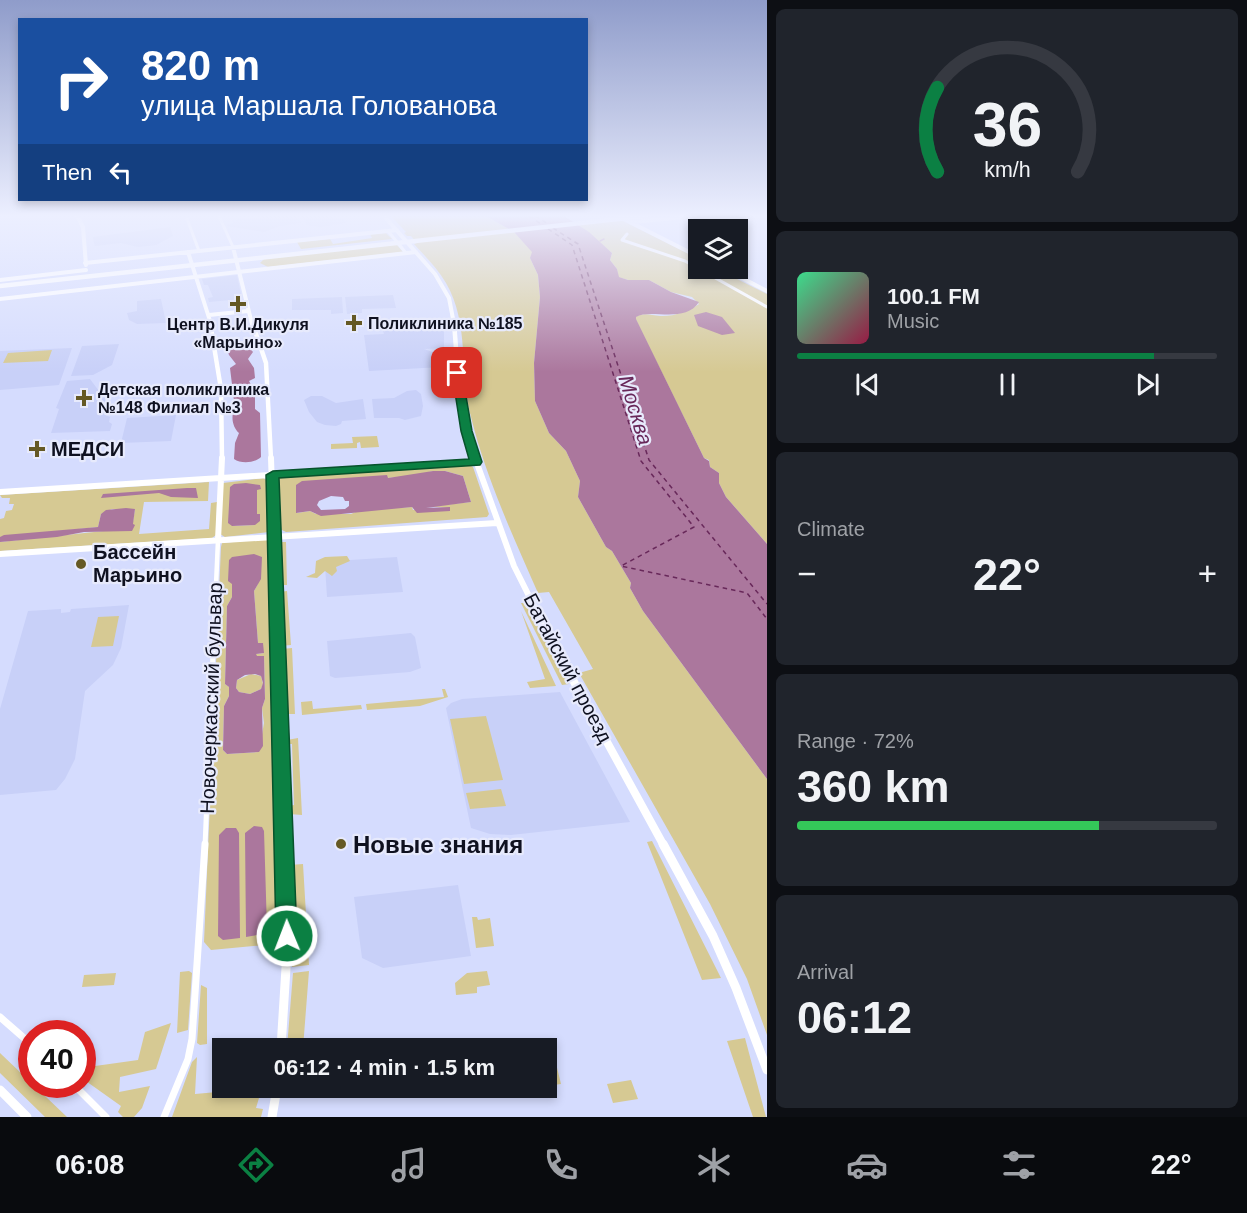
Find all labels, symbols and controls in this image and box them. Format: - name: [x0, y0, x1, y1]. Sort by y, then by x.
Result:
- icon: right: [42, 42, 120, 120]
- text: 820 m: [141, 42, 260, 89]
- text: 36: [972, 90, 1042, 159]
- text: улица Маршала Голованова: [141, 91, 497, 121]
- icon: left: [104, 156, 137, 189]
- text: km/h: [984, 159, 1030, 183]
- text: Then: [42, 160, 92, 185]
- map controls: [688, 219, 748, 279]
- button: layers: [688, 219, 748, 279]
- text: 100.1 FM: [887, 284, 980, 309]
- marker: Центр В.И.Дикуля «Марьино»: [229, 295, 247, 313]
- text: Music: [887, 310, 939, 332]
- marker: Поликлиника №185: [345, 314, 363, 332]
- place label: Поликлиника №185: [368, 315, 523, 332]
- place label: Центр В.И.Дикуля «Марьино»: [167, 316, 309, 351]
- pin: [431, 347, 482, 398]
- icon: arrive: [440, 356, 473, 389]
- icon: previous: [851, 368, 884, 401]
- icon: pause: [991, 368, 1024, 401]
- icon: next: [1131, 368, 1164, 401]
- water label: Москва: [615, 372, 657, 448]
- place label: Детская поликлиника №148 Филиал №3: [98, 381, 269, 416]
- marker: Детская поликлиника №148 Филиал №3: [75, 389, 93, 407]
- place label: МЕДСИ: [51, 438, 124, 460]
- marker: МЕДСИ: [28, 440, 46, 458]
- text: Climate: [797, 518, 865, 540]
- place label: Бассейн Марьино: [93, 541, 182, 586]
- text: 22°: [973, 549, 1041, 600]
- text: −: [797, 555, 816, 592]
- text: +: [1198, 555, 1217, 592]
- marker: Бассейн Марьино: [74, 557, 88, 571]
- street label: Новочеркасский бульвар: [196, 582, 226, 814]
- street label: Батайский проезд: [519, 590, 617, 747]
- text: Range · 72%: [797, 730, 914, 752]
- text: 360 km: [797, 761, 950, 812]
- place label: Новые знания: [353, 831, 523, 858]
- marker: Новые знания: [334, 837, 348, 851]
- position arrow: [255, 904, 319, 968]
- text: Arrival: [797, 961, 854, 983]
- text: 06:12: [797, 992, 912, 1043]
- speed limit sign: 40: [18, 1020, 96, 1098]
- text: 06:12 · 4 min · 1.5 km: [274, 1055, 495, 1080]
- icon: directions: [235, 1144, 277, 1186]
- icon: music: [388, 1144, 430, 1186]
- icon: phone: [540, 1144, 582, 1186]
- icon: climate: [693, 1144, 735, 1186]
- icon: car: [846, 1144, 888, 1186]
- icon: filters: [998, 1144, 1040, 1186]
- text: 06:08: [55, 1150, 124, 1180]
- text: 22°: [1151, 1150, 1192, 1180]

